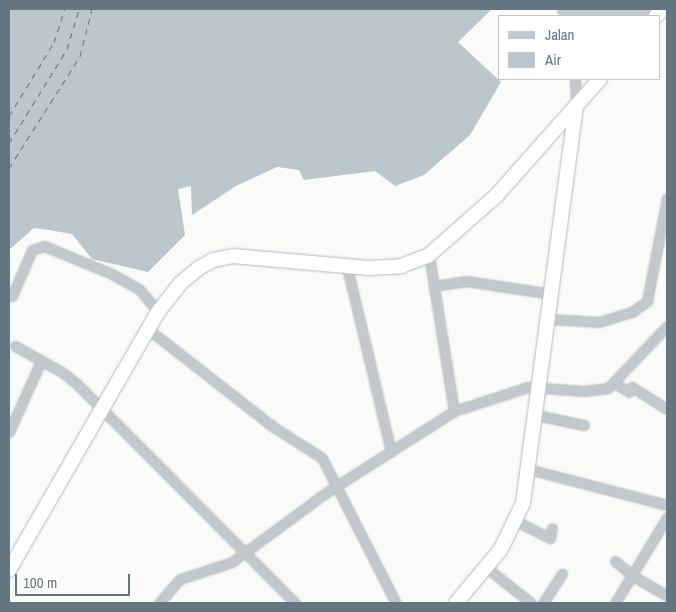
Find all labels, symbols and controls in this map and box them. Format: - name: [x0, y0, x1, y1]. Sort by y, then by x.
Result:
- legend: [498, 15, 661, 80]
- text: Jalan: [545, 24, 574, 45]
- text: Air: [545, 49, 561, 70]
- scale bar: [18, 564, 132, 596]
- text: 100 m: [23, 572, 57, 593]

